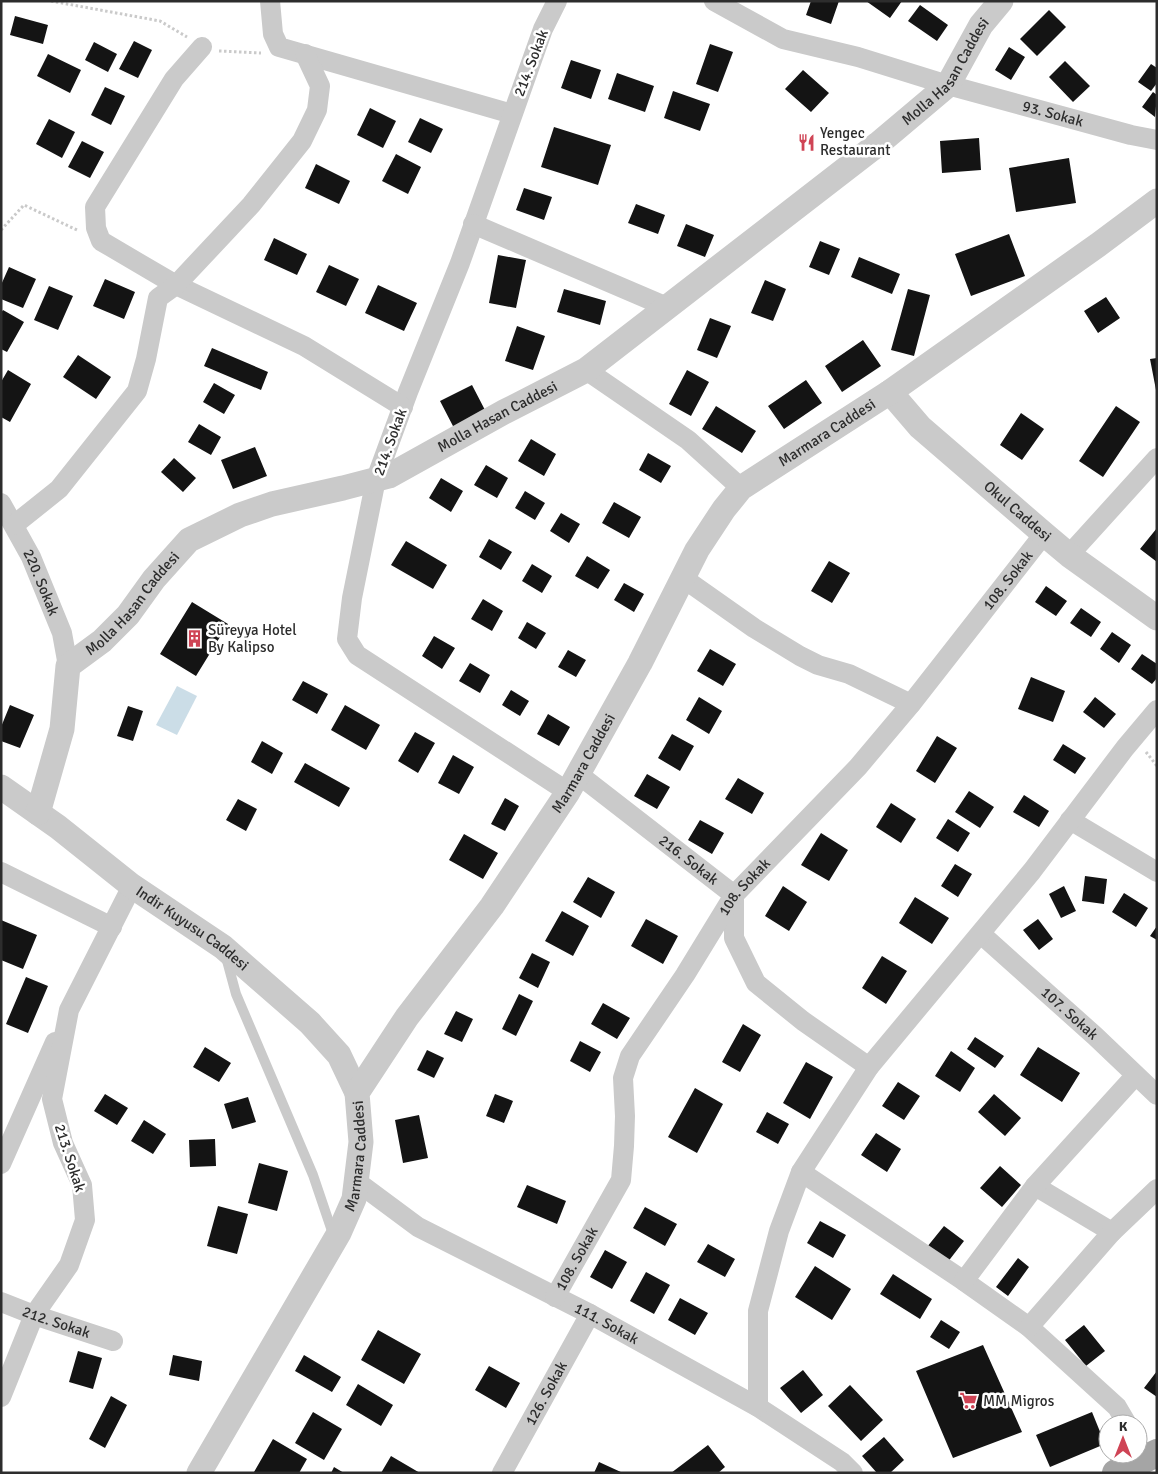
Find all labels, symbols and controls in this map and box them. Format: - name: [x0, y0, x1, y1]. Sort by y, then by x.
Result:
- street label: Molla Hasan Caddesi: [898, 14, 993, 129]
- street label: 214. Sokak: [510, 27, 552, 99]
- street label: 93. Sokak: [1021, 97, 1086, 131]
- place label: Yengec Restaurant: [820, 124, 890, 159]
- restaurant icon: Yengec Restaurant: [796, 132, 816, 152]
- street label: Molla Hasan Caddesi: [434, 377, 560, 456]
- street label: Marmara Caddesi: [775, 395, 879, 470]
- street label: 214. Sokak: [370, 405, 411, 478]
- street label: Okul Caddesi: [980, 477, 1055, 545]
- street label: 220. Sokak: [19, 546, 63, 619]
- street label: 108. Sokak: [979, 547, 1037, 614]
- street label: Molla Hasan Caddesi: [82, 548, 183, 659]
- place label: Süreyya Hotel By Kalipso: [208, 621, 297, 656]
- building icon: Süreyya Hotel By Kalipso: [184, 629, 204, 649]
- street label: Marmara Caddesi: [548, 710, 619, 816]
- street label: 216. Sokak: [655, 831, 722, 889]
- street label: 108. Sokak: [715, 854, 774, 919]
- street label: Indir Kuyusu Caddesi: [132, 882, 252, 974]
- street label: 107. Sokak: [1037, 983, 1102, 1044]
- street label: Marmara Caddesi: [341, 1100, 370, 1214]
- street label: 213. Sokak: [51, 1122, 90, 1195]
- street label: 108. Sokak: [551, 1223, 602, 1294]
- street label: 111. Sokak: [572, 1299, 642, 1348]
- street label: 212. Sokak: [20, 1302, 93, 1342]
- street label: 126. Sokak: [521, 1358, 571, 1429]
- supermarket icon: MM Migros: [959, 1391, 979, 1411]
- place label: MM Migros: [983, 1392, 1055, 1410]
- north arrow: [1098, 1414, 1148, 1464]
- text: K: [1119, 1418, 1128, 1435]

